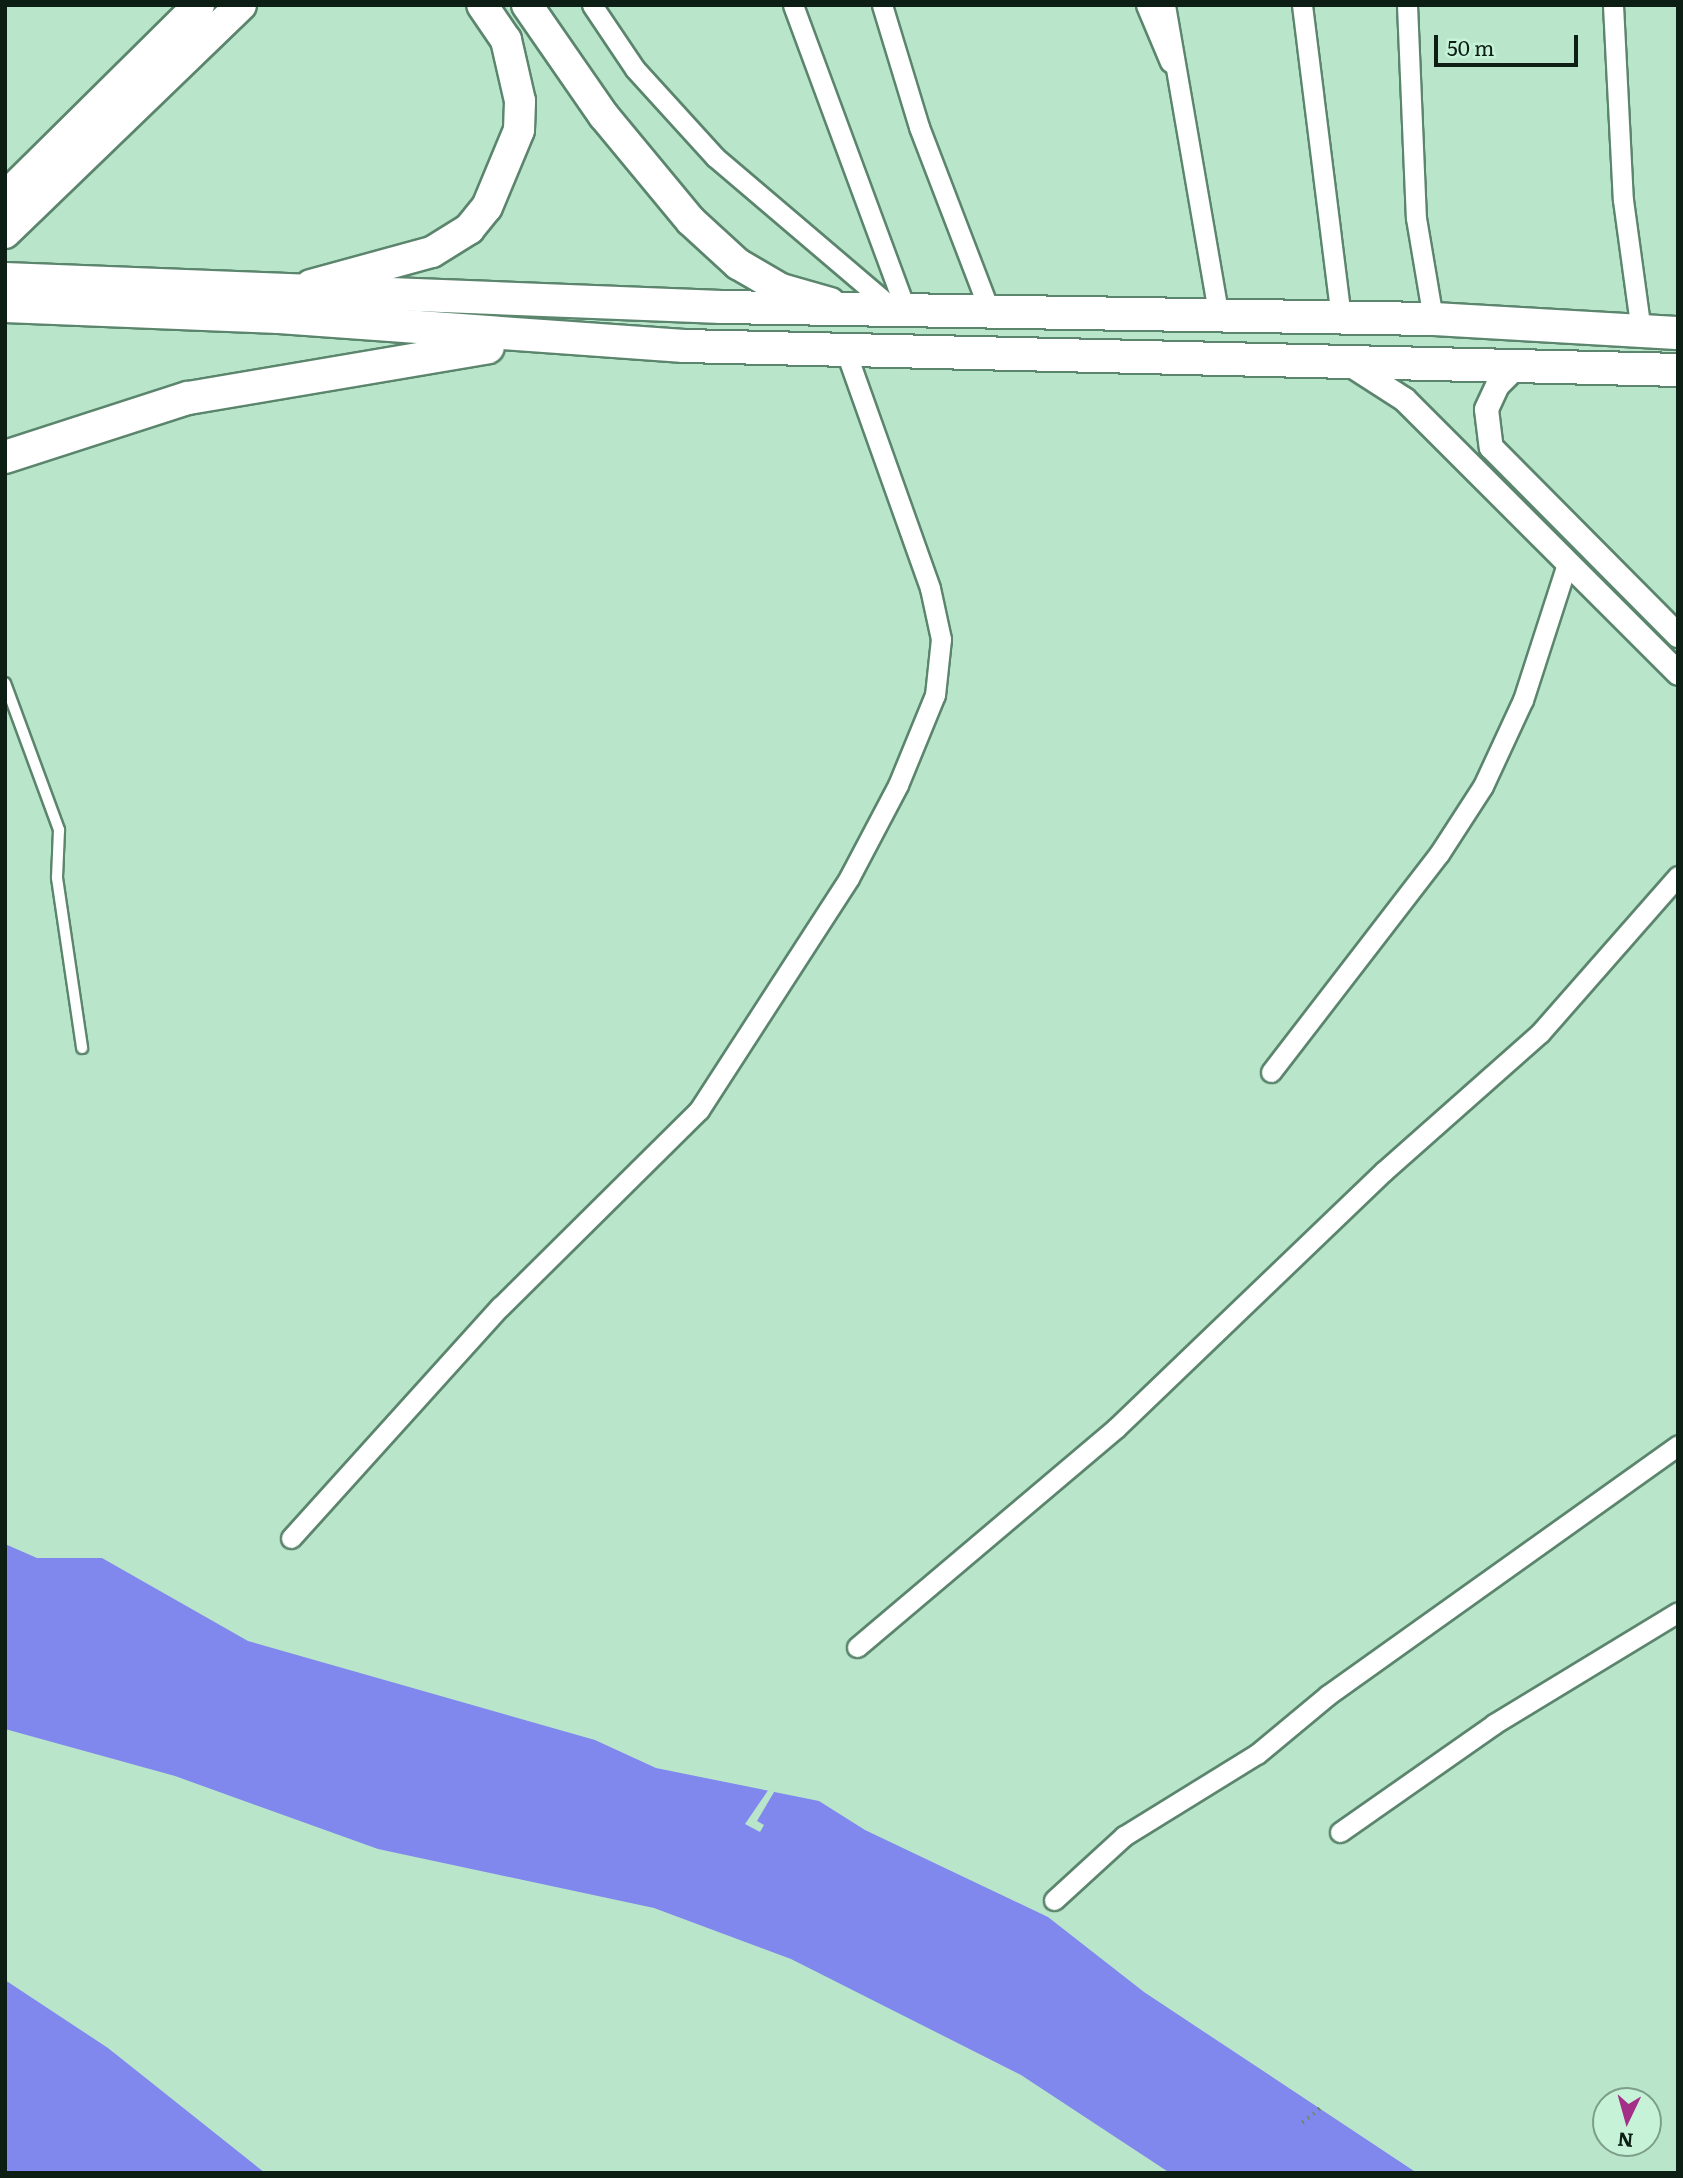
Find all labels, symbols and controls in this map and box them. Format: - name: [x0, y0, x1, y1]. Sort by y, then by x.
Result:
- scale bar: [1438, 21, 1582, 65]
- text: 50 m: [1447, 31, 1494, 62]
- north arrow: [1592, 2087, 1662, 2157]
- text: N: [1616, 2126, 1635, 2156]

